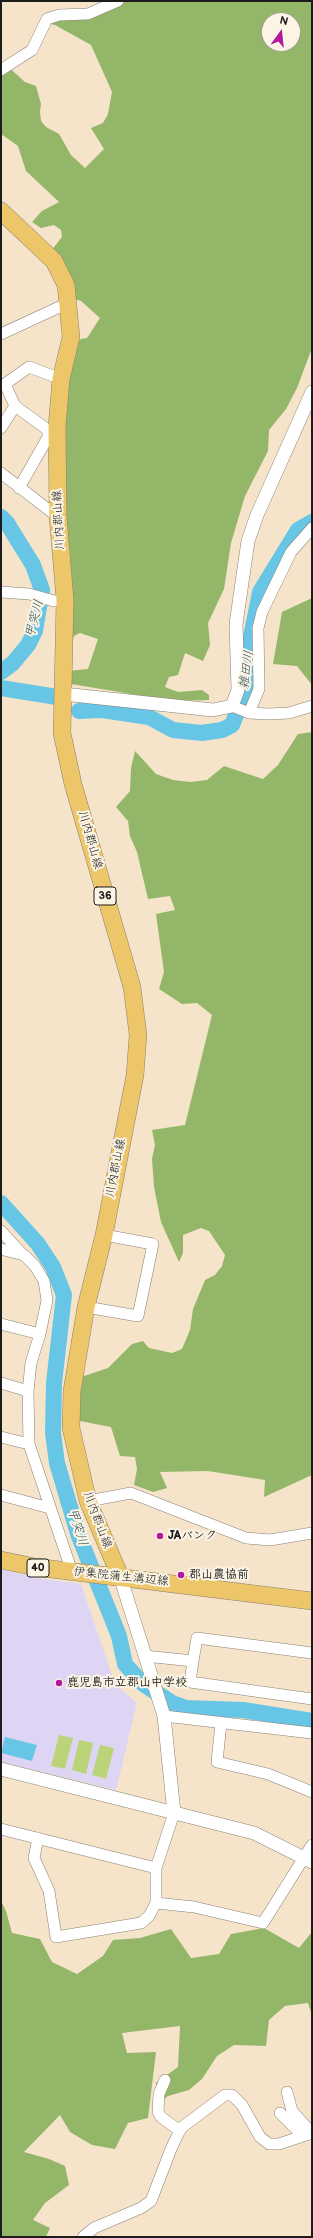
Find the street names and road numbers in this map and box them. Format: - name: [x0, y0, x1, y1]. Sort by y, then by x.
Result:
- street label: 川内郡山線: [50, 490, 68, 550]
- street label: 川内郡山線: [75, 809, 105, 871]
- road number: 36: [94, 887, 116, 905]
- street label: 川内郡山線: [103, 1137, 129, 1199]
- street label: 川内郡山線: [80, 1489, 114, 1551]
- road number: 40: [27, 1559, 49, 1577]
- street label: 伊集院蒲生溝辺線: [73, 1565, 169, 1589]

